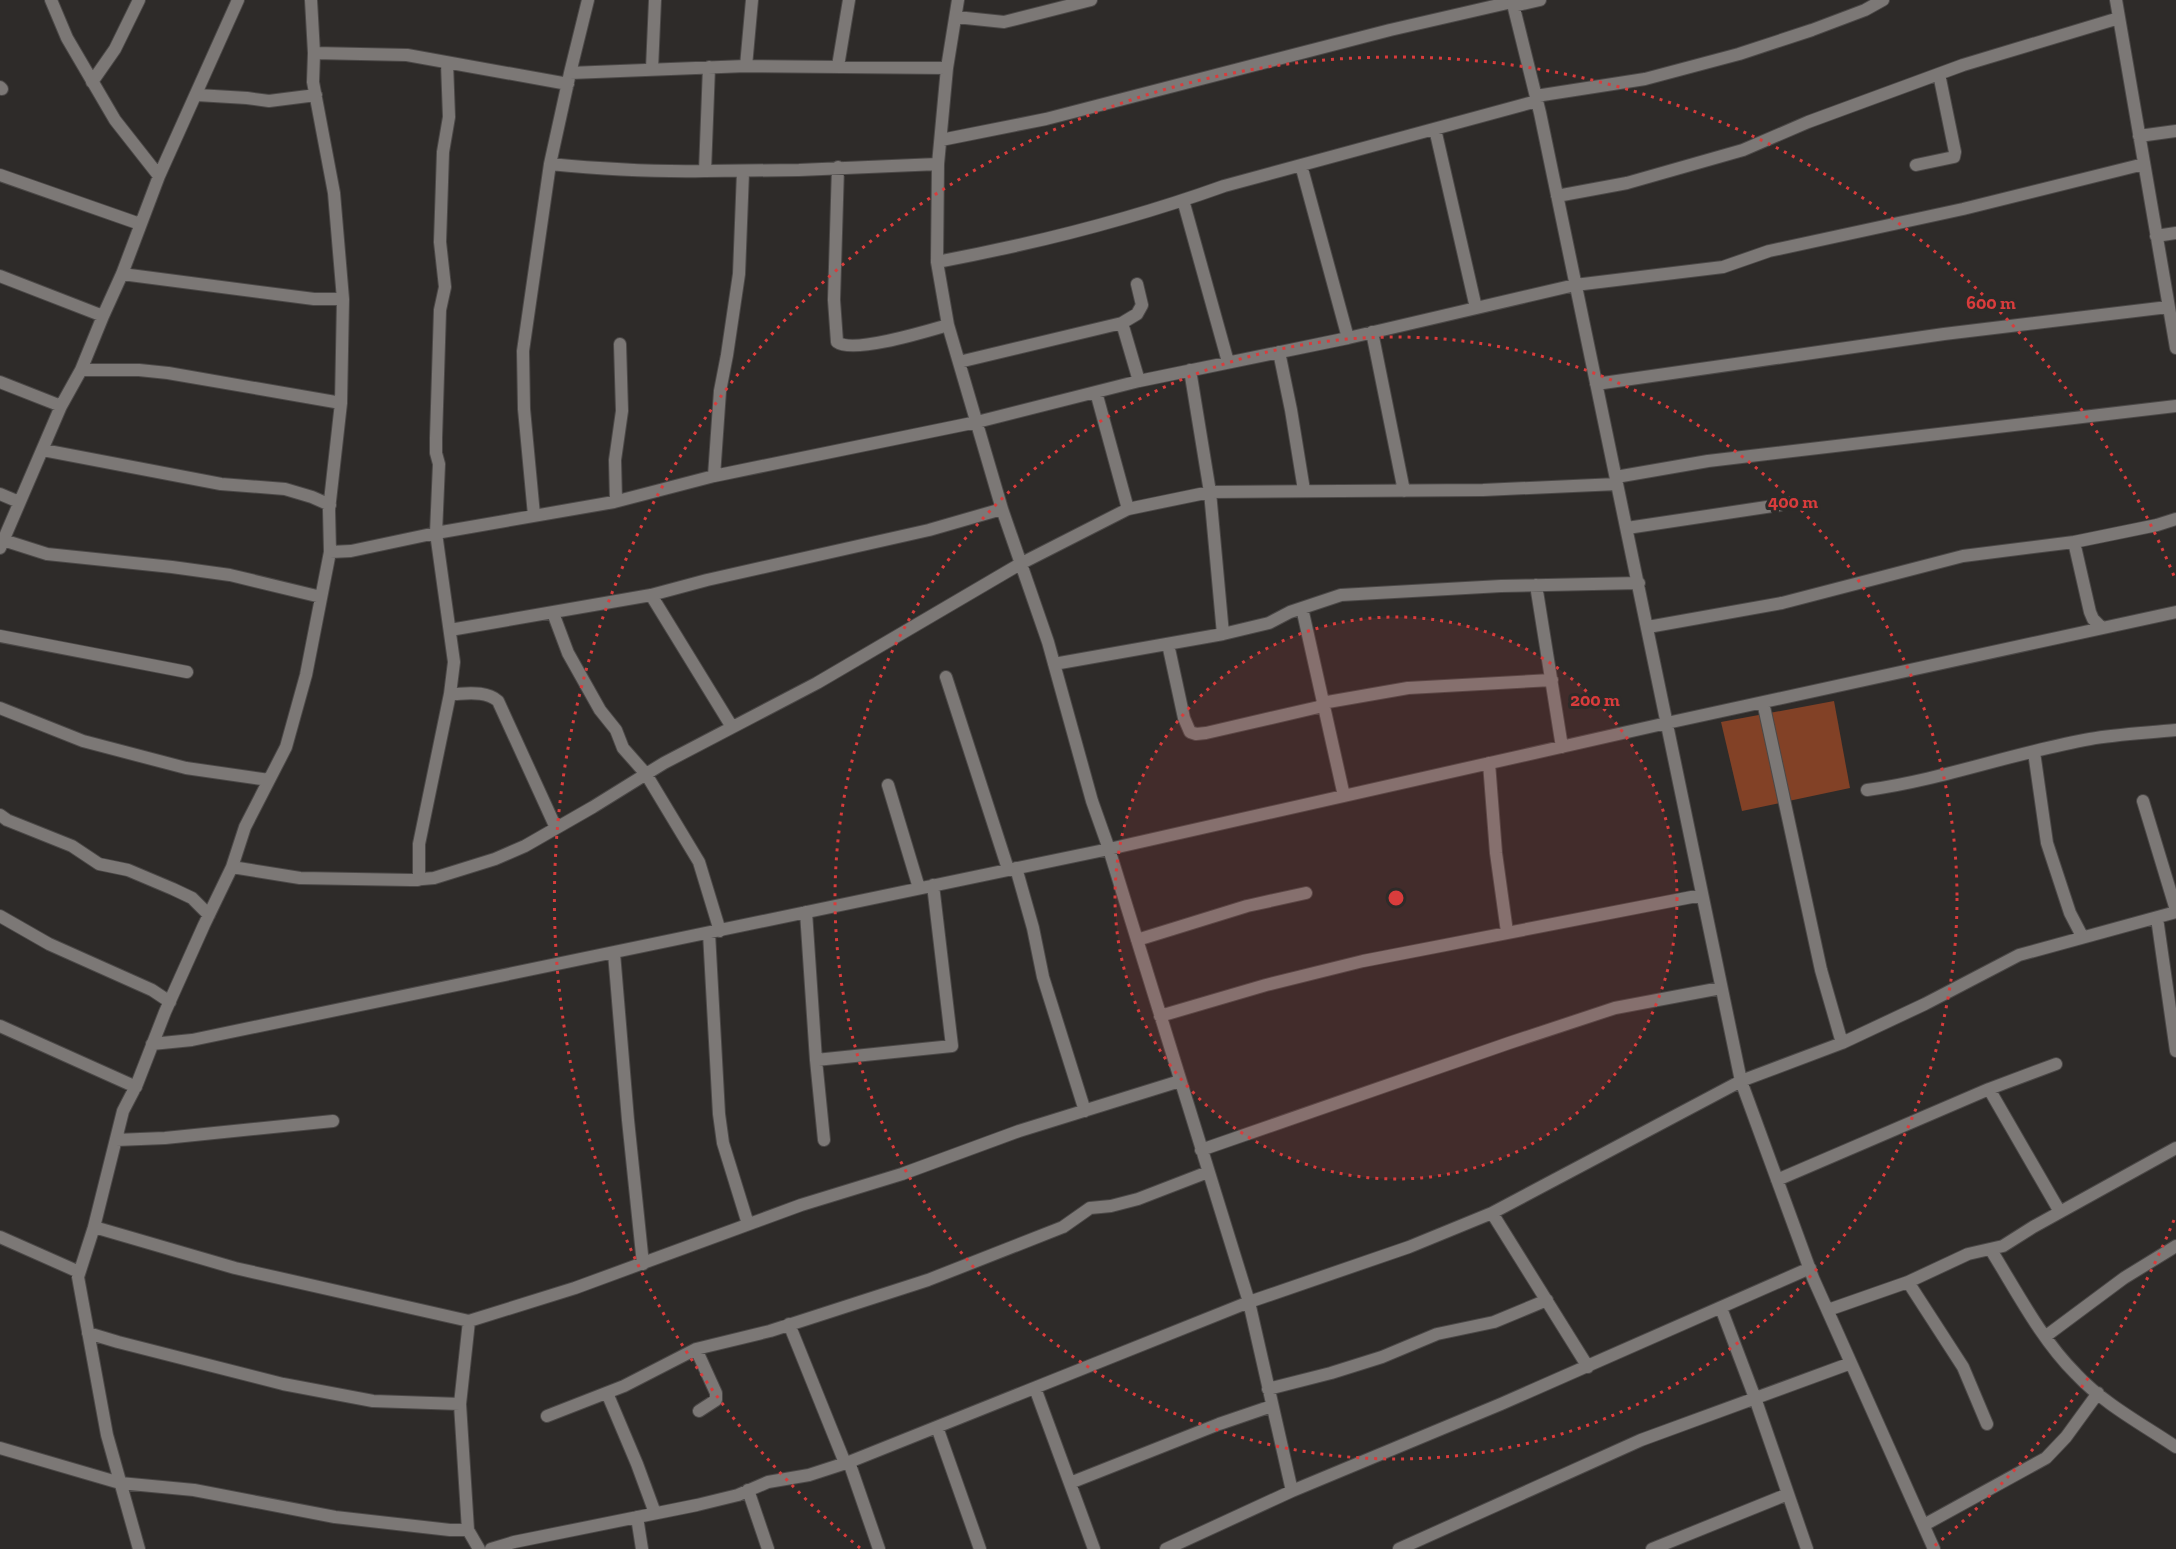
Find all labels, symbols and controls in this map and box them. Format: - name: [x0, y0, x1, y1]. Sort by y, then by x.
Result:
- text: 600 m: [1966, 292, 2016, 314]
- text: 400 m: [1768, 491, 1818, 513]
- text: 200 m: [1570, 689, 1620, 711]
- centre of rings: [1386, 888, 1406, 908]

